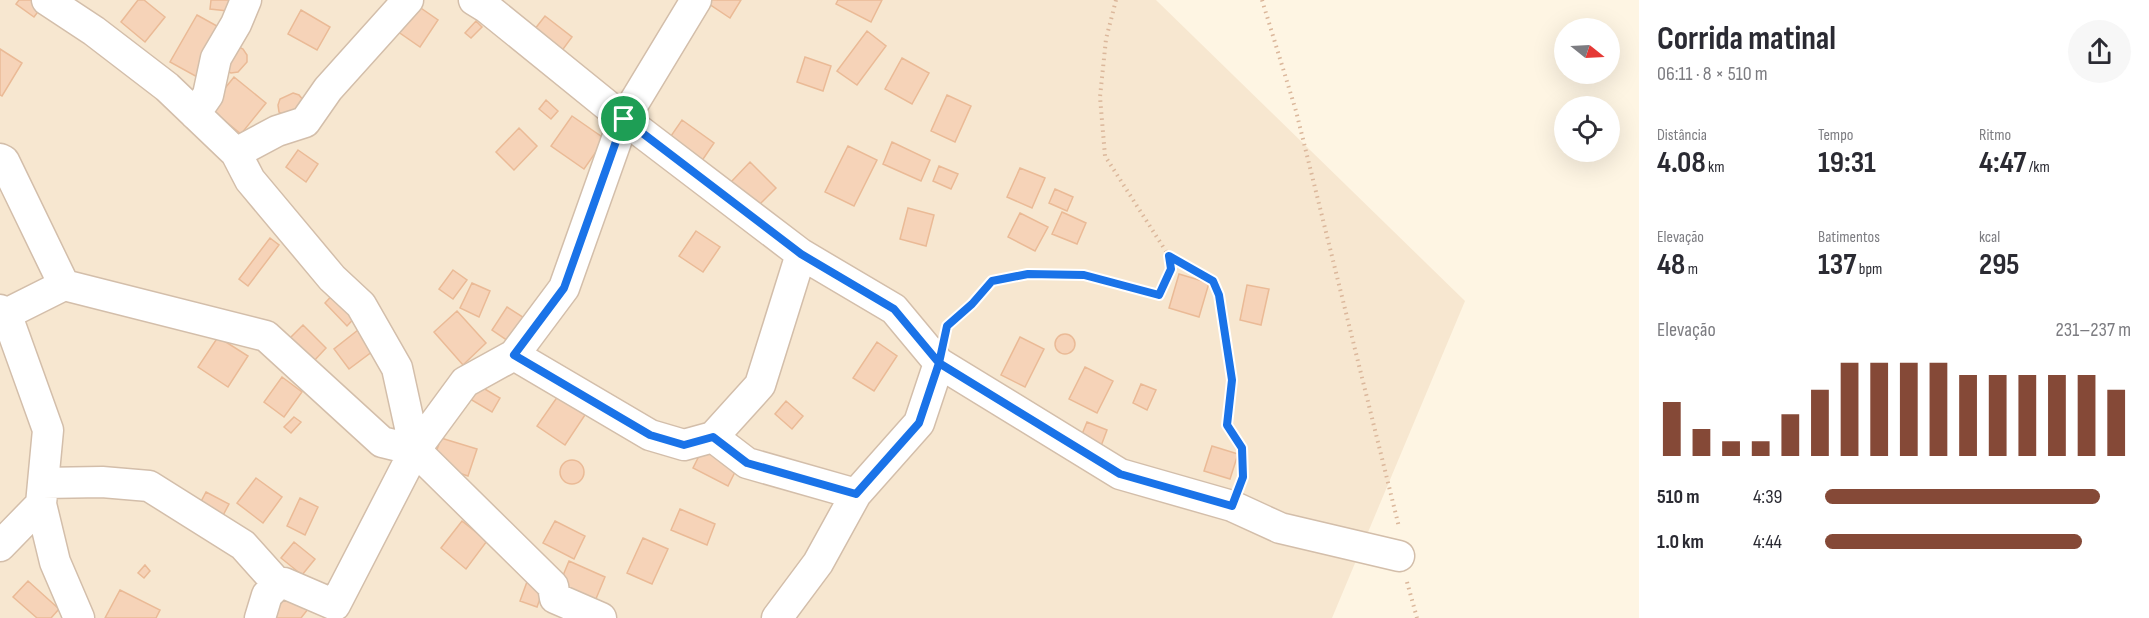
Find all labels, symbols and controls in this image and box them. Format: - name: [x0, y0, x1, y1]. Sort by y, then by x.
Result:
- north arrow: [1554, 18, 1620, 84]
- map controls: [1554, 18, 1620, 162]
- text: Corrida matinal: [1657, 19, 1836, 59]
- button: share: [2068, 20, 2131, 83]
- text: 06:11 · 8 × 510 m: [1657, 62, 1768, 86]
- pin: [598, 93, 649, 144]
- button: locate: [1554, 96, 1620, 162]
- icon: arrive: [607, 102, 640, 135]
- text: Distância: [1657, 126, 1707, 145]
- text: Tempo: [1818, 126, 1853, 145]
- text: Ritmo: [1979, 126, 2011, 145]
- text: 4.08: [1657, 145, 1706, 181]
- text: 19:31: [1818, 145, 1876, 181]
- text: 4:47: [1979, 145, 2026, 181]
- text: km: [1706, 158, 1725, 177]
- text: /km: [2026, 158, 2050, 177]
- text: Elevação: [1657, 228, 1704, 247]
- text: Batimentos: [1818, 228, 1880, 247]
- text: kcal: [1979, 228, 2000, 247]
- text: 48: [1657, 247, 1685, 283]
- text: 137: [1818, 247, 1856, 283]
- text: 295: [1979, 247, 2020, 283]
- text: m: [1685, 260, 1698, 279]
- text: bpm: [1856, 260, 1882, 279]
- text: Elevação: [1657, 318, 1716, 342]
- text: 231–237 m: [2056, 318, 2131, 342]
- text: 510 m: [1657, 485, 1700, 509]
- text: 4:39: [1753, 485, 1782, 509]
- text: 1.0 km: [1657, 530, 1704, 554]
- text: 4:44: [1753, 530, 1782, 554]

